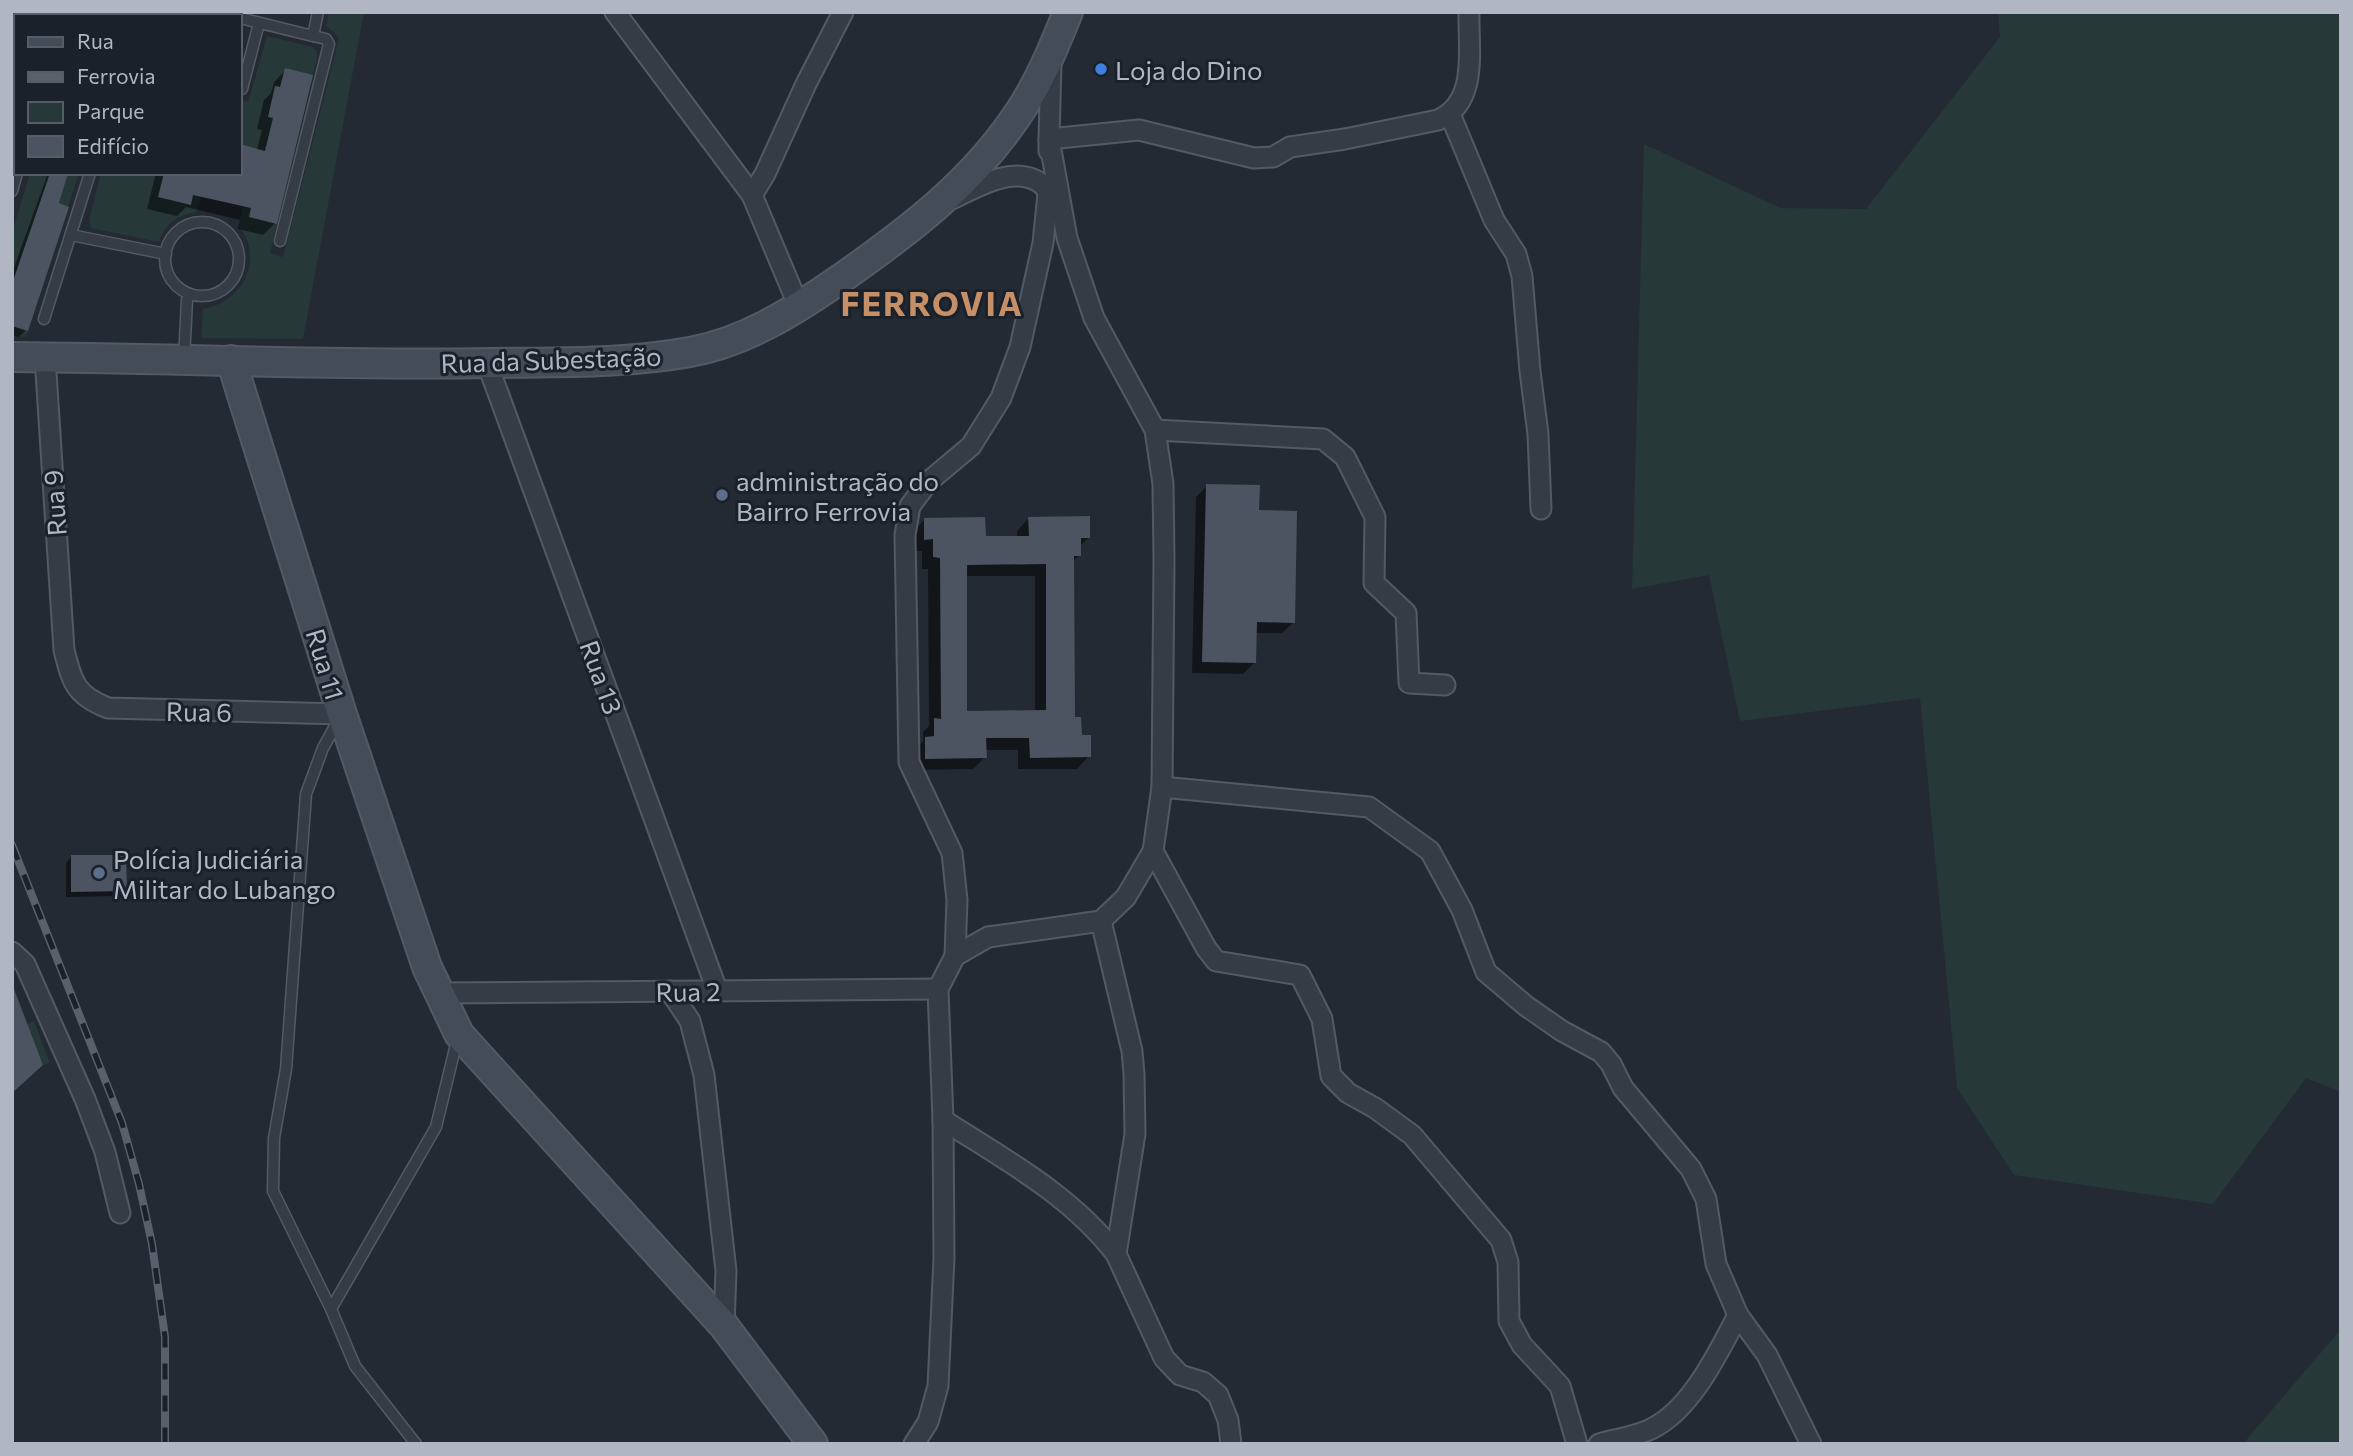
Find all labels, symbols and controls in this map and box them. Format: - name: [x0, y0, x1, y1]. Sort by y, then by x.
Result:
- legend: [14, 14, 242, 175]
- text: Rua: [77, 28, 114, 53]
- place label: Loja do Dino: [1115, 54, 1262, 85]
- marker: Loja do Dino: [1093, 61, 1109, 77]
- text: Ferrovia: [77, 63, 155, 88]
- text: Parque: [77, 98, 144, 123]
- text: Edifício: [77, 133, 149, 158]
- district label: FERROVIA: [840, 282, 1024, 323]
- street label: Rua da Subestação: [440, 340, 662, 378]
- place label: administração do Bairro Ferrovia: [736, 465, 939, 526]
- street label: Rua 9: [36, 469, 72, 537]
- marker: administração do Bairro Ferrovia: [714, 487, 730, 503]
- street label: Rua 11: [301, 625, 351, 703]
- street label: Rua 13: [574, 636, 630, 718]
- street label: Rua 6: [166, 695, 232, 727]
- place label: Polícia Judiciária Militar do Lubango: [113, 843, 336, 904]
- marker: Polícia Judiciária Militar do Lubango: [91, 865, 107, 881]
- street label: Rua 2: [655, 975, 721, 1007]

